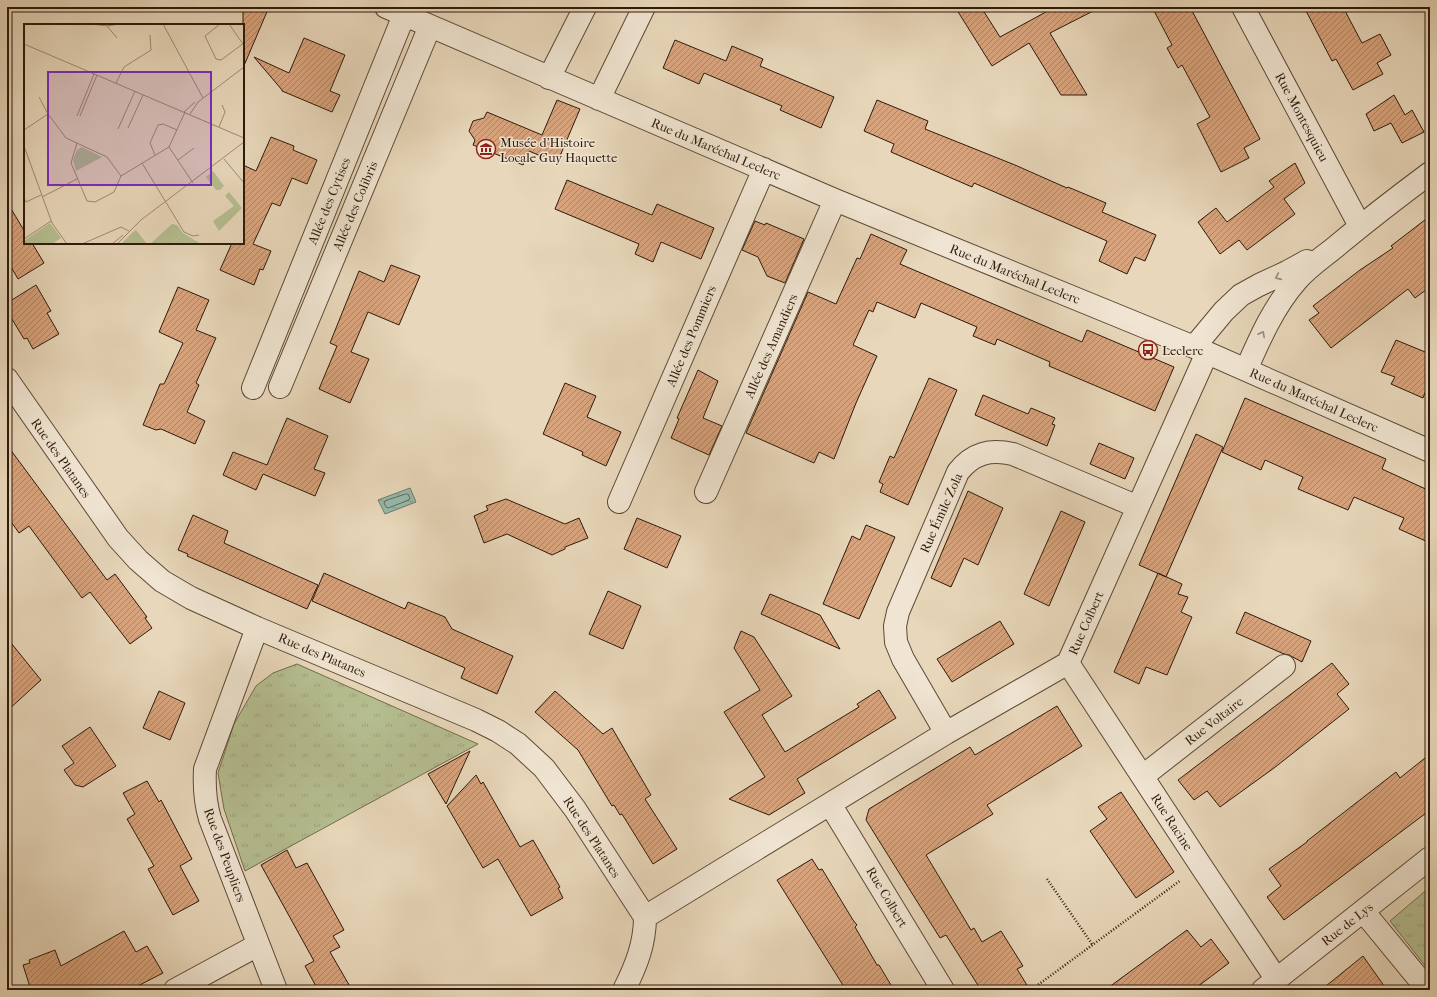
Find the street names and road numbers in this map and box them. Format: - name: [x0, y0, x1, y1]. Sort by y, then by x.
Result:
- street label: Rue Montesquieu: [1272, 70, 1332, 165]
- street label: Rue du Maréchal Leclerc: [649, 115, 783, 183]
- street label: Allée des Cytises: [304, 155, 353, 248]
- street label: Allée des Colibris: [329, 159, 381, 254]
- street label: Rue du Maréchal Leclerc: [948, 241, 1083, 307]
- street label: Allée des Pommiers: [663, 283, 719, 390]
- street label: Allée des Amandiers: [741, 291, 801, 401]
- street label: Rue du Maréchal Leclerc: [1247, 365, 1381, 435]
- street label: Rue des Platanes: [28, 415, 94, 501]
- street label: Rue Émile Zola: [917, 470, 966, 555]
- street label: Rue Colbert: [1065, 589, 1107, 657]
- street label: Rue des Platanes: [276, 630, 368, 680]
- street label: Rue Voltaire: [1182, 693, 1247, 748]
- street label: Rue Racine: [1148, 791, 1196, 854]
- street label: Rue des Platanes: [560, 794, 624, 881]
- street label: Rue des Peupliers: [201, 806, 249, 904]
- street label: Rue Colbert: [863, 864, 911, 930]
- street label: Rue de Lys: [1318, 899, 1376, 949]

